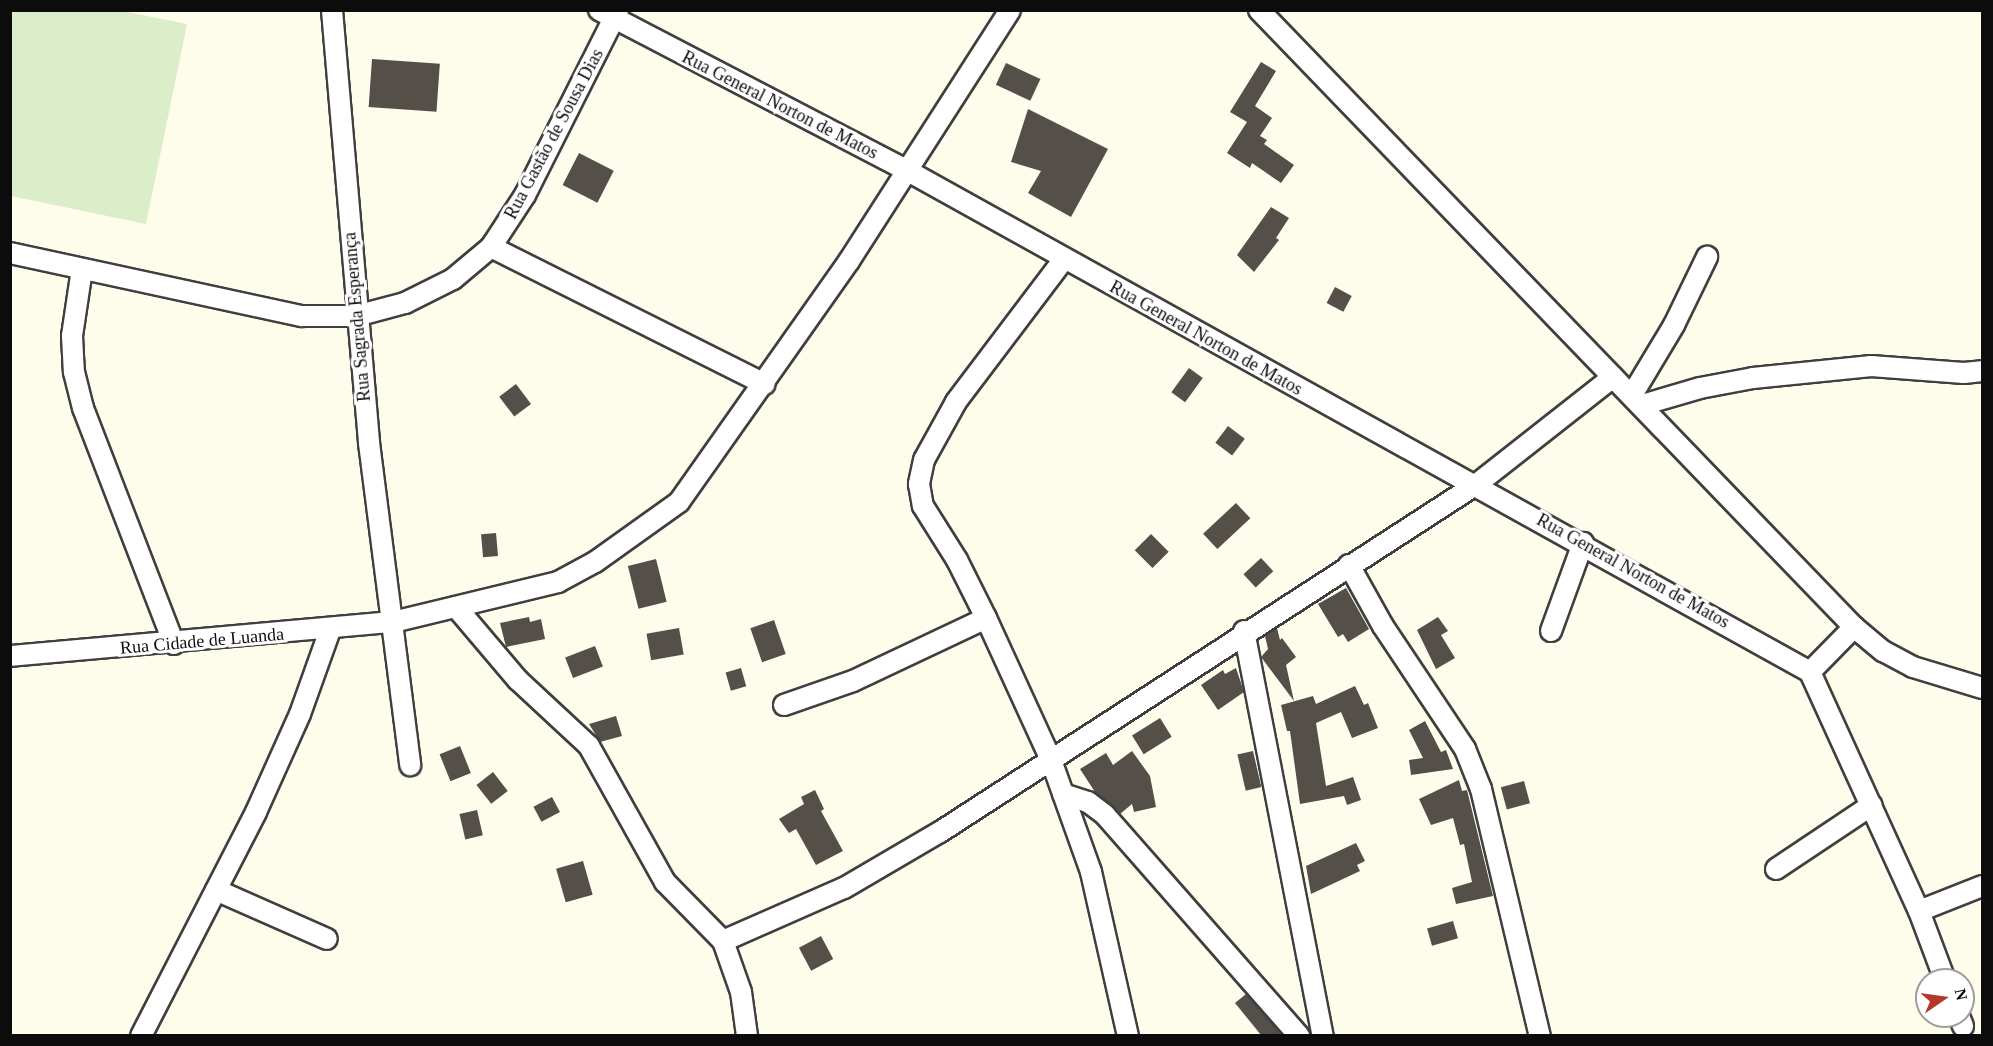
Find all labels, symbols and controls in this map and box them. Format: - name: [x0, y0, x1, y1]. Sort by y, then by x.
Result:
- street label: Rua Gastão de Sousa Dias: [500, 45, 608, 223]
- street label: Rua General Norton de Matos: [678, 46, 882, 164]
- street label: Rua Sagrada Esperança: [339, 231, 375, 403]
- street label: Rua General Norton de Matos: [1106, 276, 1306, 400]
- street label: Rua General Norton de Matos: [1533, 509, 1733, 633]
- street label: Rua Cidade de Luanda: [119, 623, 285, 659]
- north arrow: [1915, 968, 1975, 1028]
- text: N: [1951, 987, 1971, 1002]

